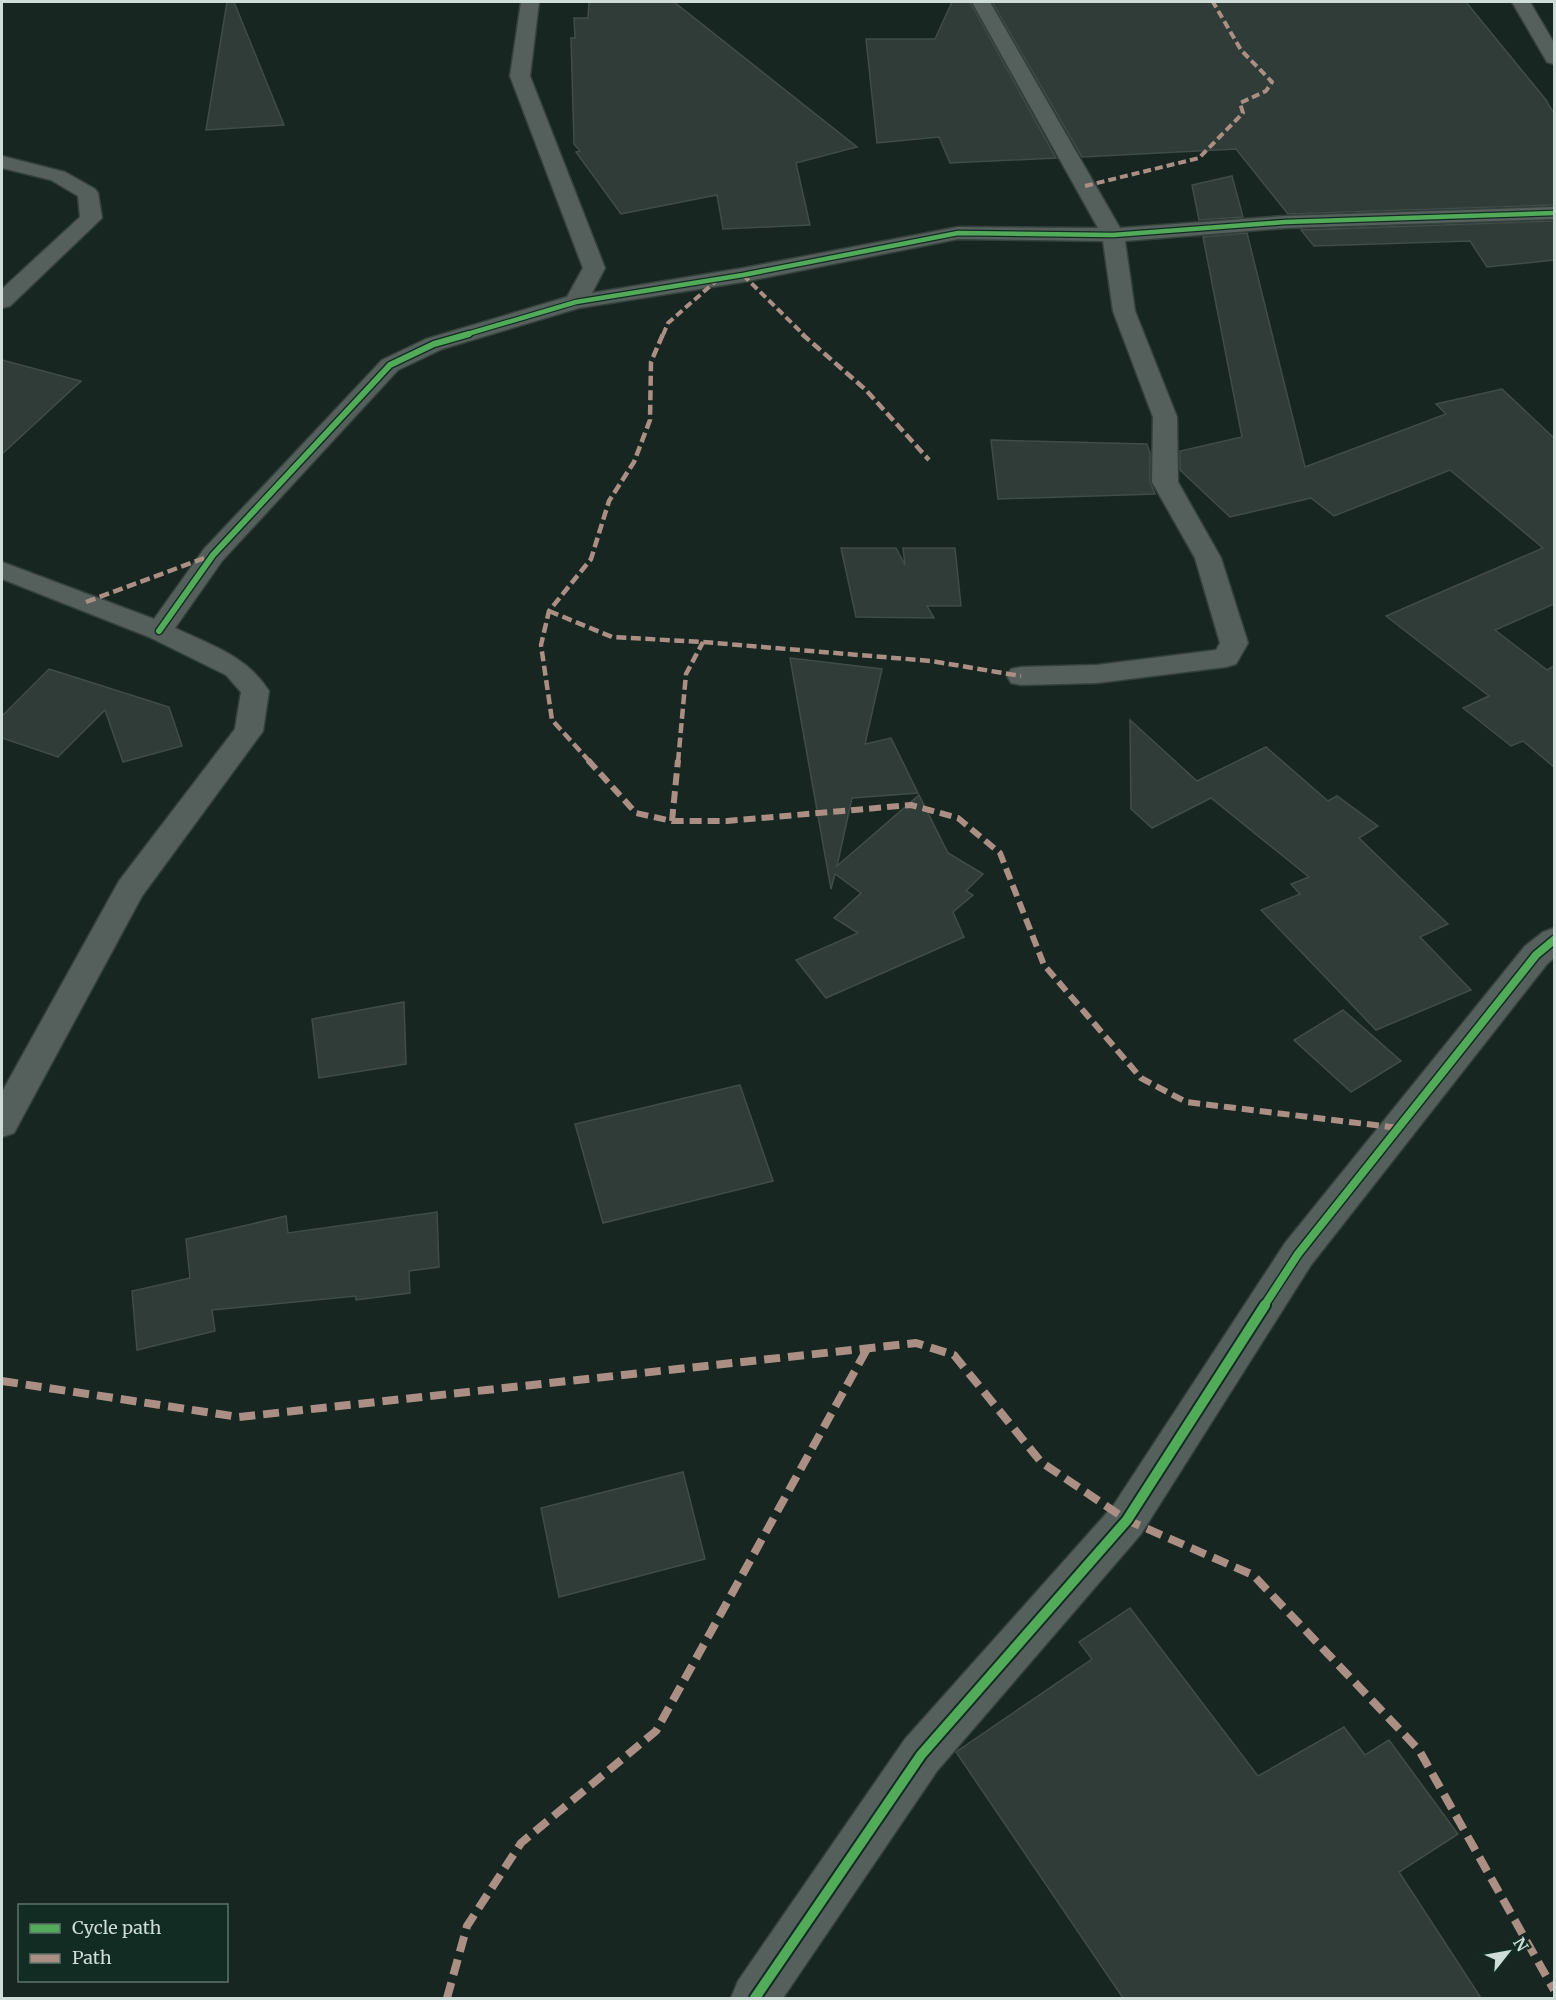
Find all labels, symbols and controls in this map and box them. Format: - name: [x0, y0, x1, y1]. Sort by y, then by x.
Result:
- legend: [18, 1904, 228, 1982]
- text: Cycle path: [72, 1916, 162, 1939]
- north arrow: [1478, 1922, 1538, 1982]
- text: N: [1509, 1934, 1533, 1955]
- text: Path: [72, 1946, 112, 1969]

